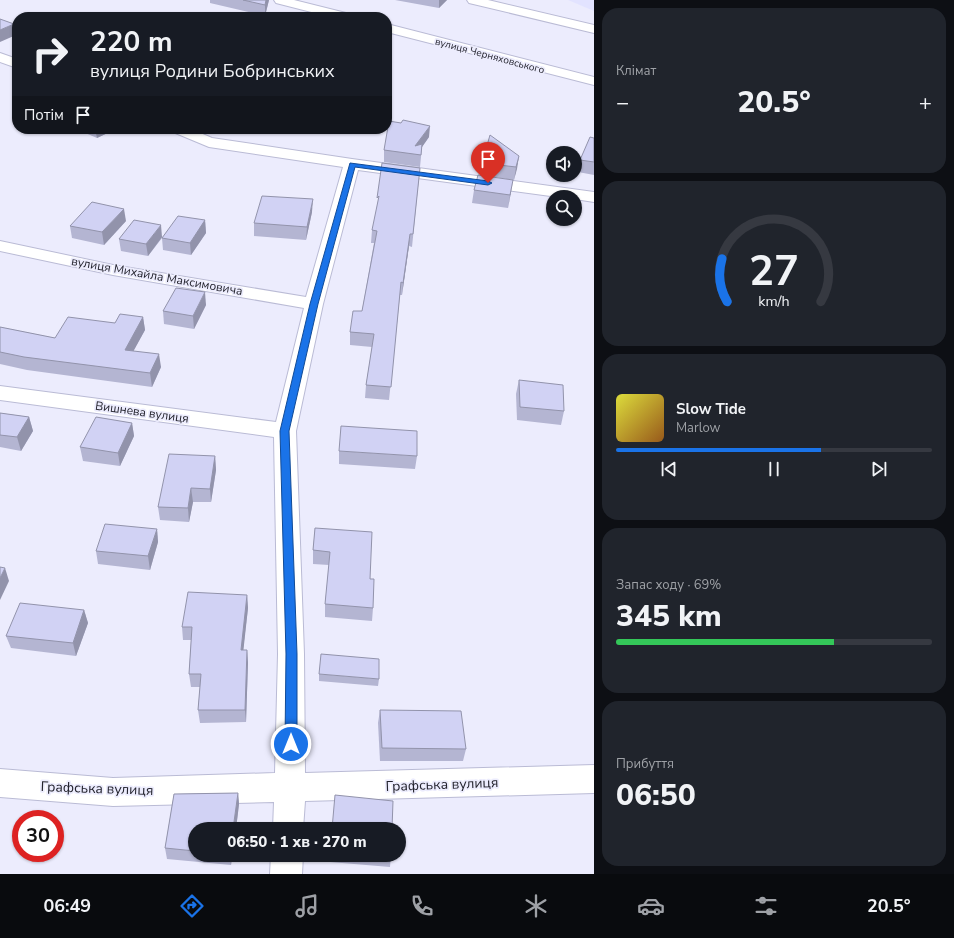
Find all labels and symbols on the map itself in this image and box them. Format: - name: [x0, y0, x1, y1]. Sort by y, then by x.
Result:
- street label: вулиця Черняховського: [433, 35, 546, 77]
- pin: [471, 142, 505, 183]
- street label: вулиця Михайла Максимовича: [70, 253, 244, 299]
- street label: Вишнева вулиця: [94, 398, 190, 426]
- position arrow: [270, 723, 312, 765]
- street label: Графська вулиця: [385, 773, 499, 796]
- street label: Графська вулиця: [40, 777, 154, 800]
- speed limit sign: 30: [12, 810, 64, 862]

